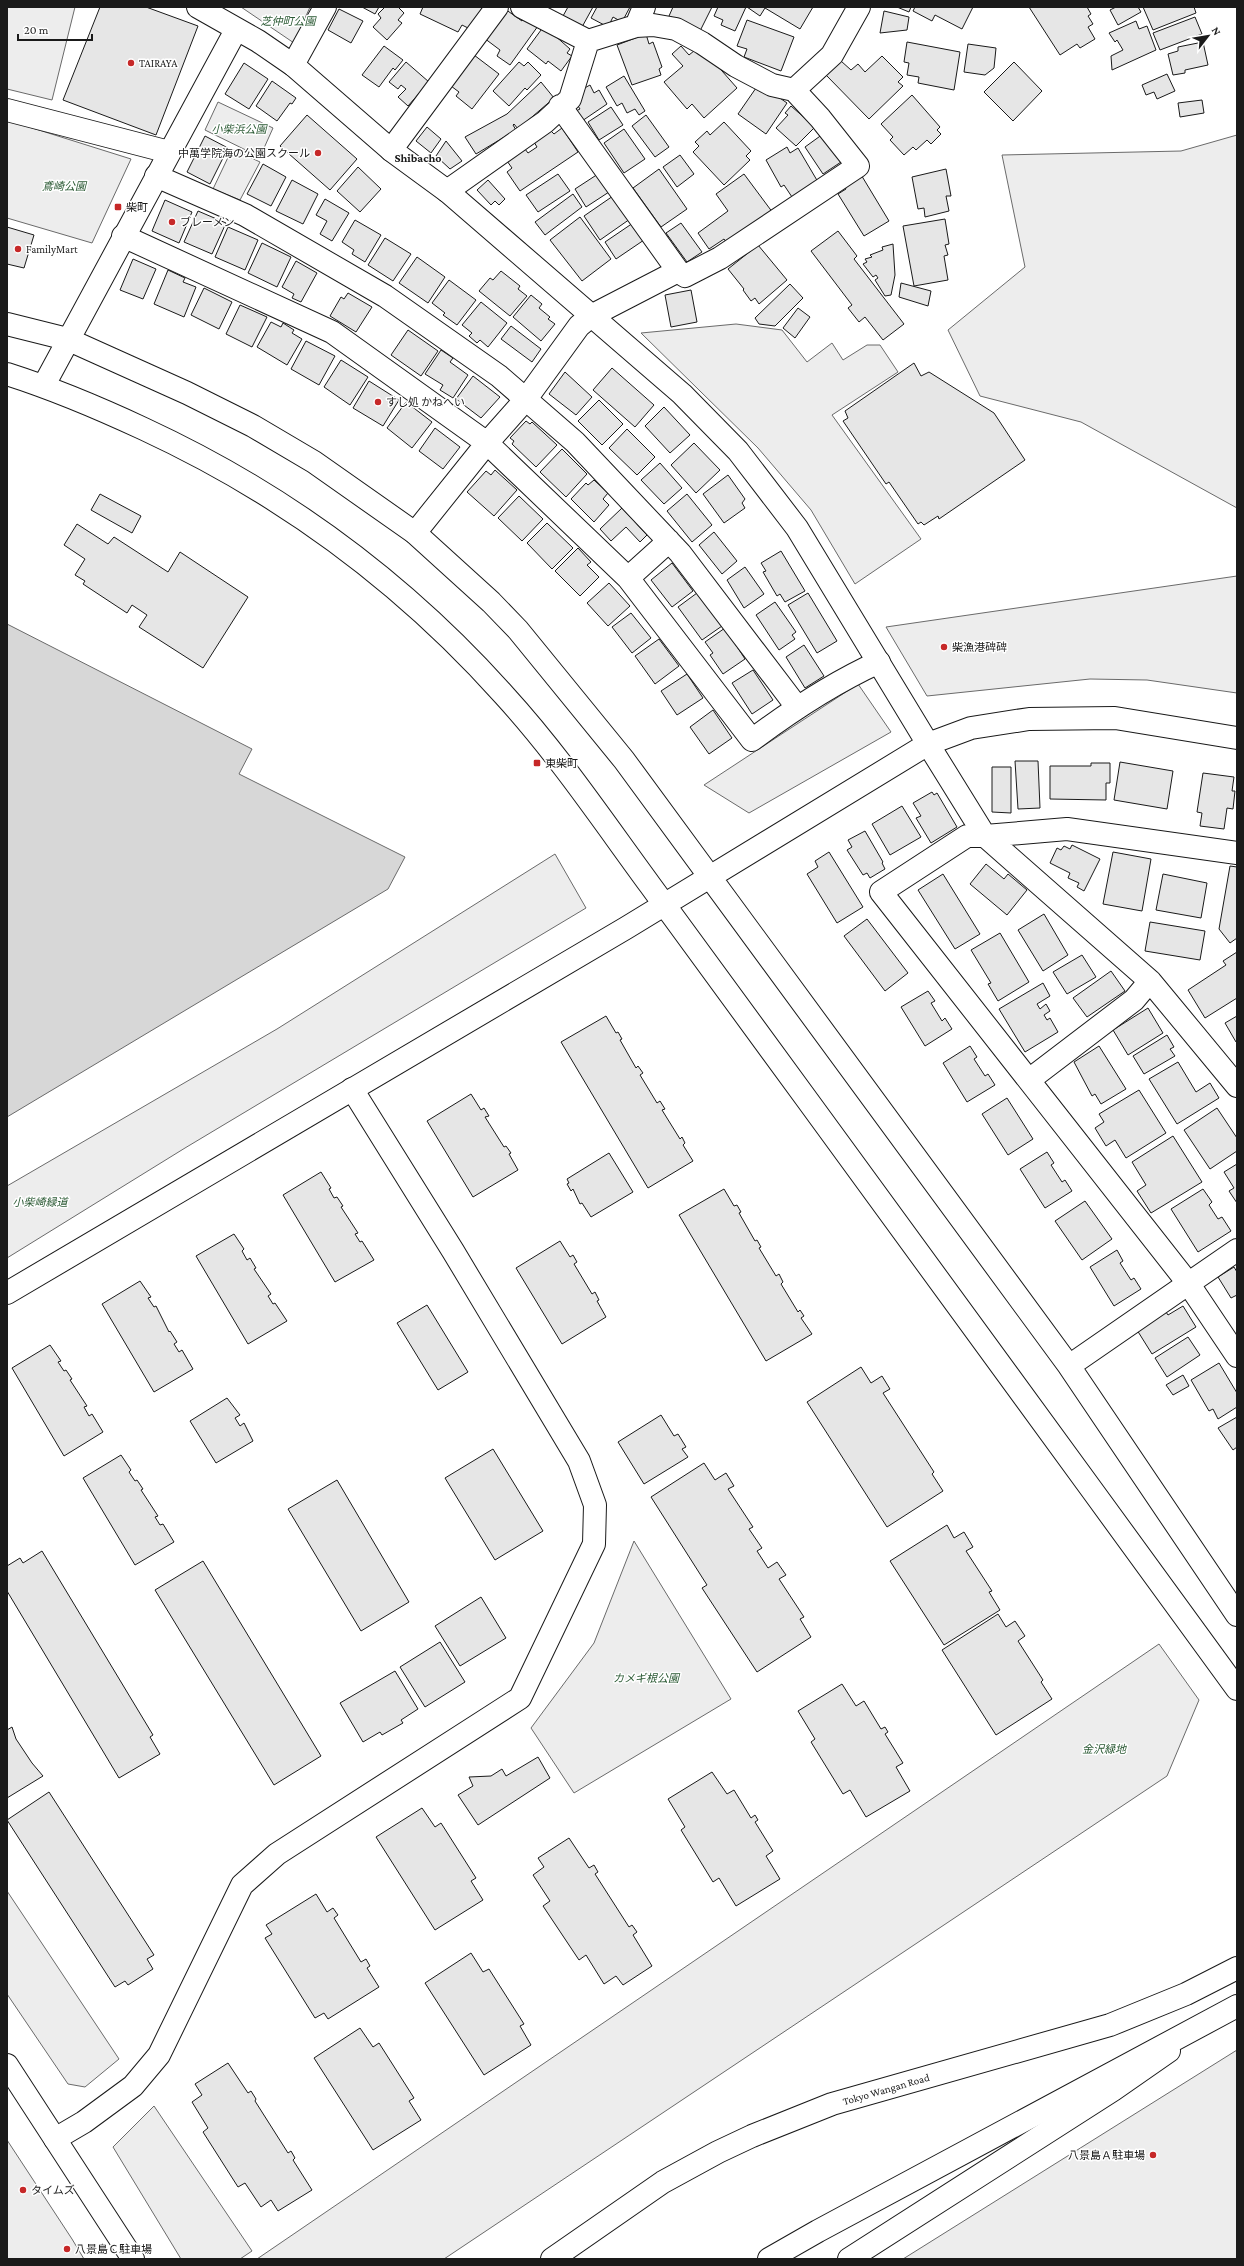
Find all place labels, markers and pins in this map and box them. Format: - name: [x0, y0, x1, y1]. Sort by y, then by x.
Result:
- place label: TAIRAYA: [139, 57, 178, 69]
- marker: TAIRAYA: [126, 58, 136, 68]
- place label: 中萬学院海の公園スクール: [178, 147, 310, 159]
- marker: 中萬学院海の公園スクール: [313, 148, 323, 158]
- place label: 柴町: [126, 201, 148, 213]
- marker: 柴町: [113, 202, 123, 212]
- place label: ブレーメン: [180, 216, 235, 228]
- marker: ブレーメン: [167, 217, 177, 227]
- place label: FamilyMart: [26, 243, 78, 256]
- marker: FamilyMart: [13, 244, 23, 254]
- place label: すし処 かねへい: [386, 396, 465, 408]
- marker: すし処 かねへい: [373, 397, 383, 407]
- place label: 柴漁港碑碑: [952, 641, 1007, 653]
- marker: 柴漁港碑碑: [939, 642, 949, 652]
- place label: 東柴町: [545, 757, 578, 769]
- marker: 東柴町: [532, 758, 542, 768]
- place label: 八景島Ａ駐車場: [1068, 2149, 1145, 2161]
- marker: 八景島Ａ駐車場: [1148, 2150, 1158, 2160]
- place label: タイムズ: [31, 2184, 75, 2196]
- marker: タイムズ: [18, 2185, 28, 2195]
- place label: 八景島Ｃ駐車場: [75, 2243, 152, 2255]
- marker: 八景島Ｃ駐車場: [62, 2244, 72, 2254]

